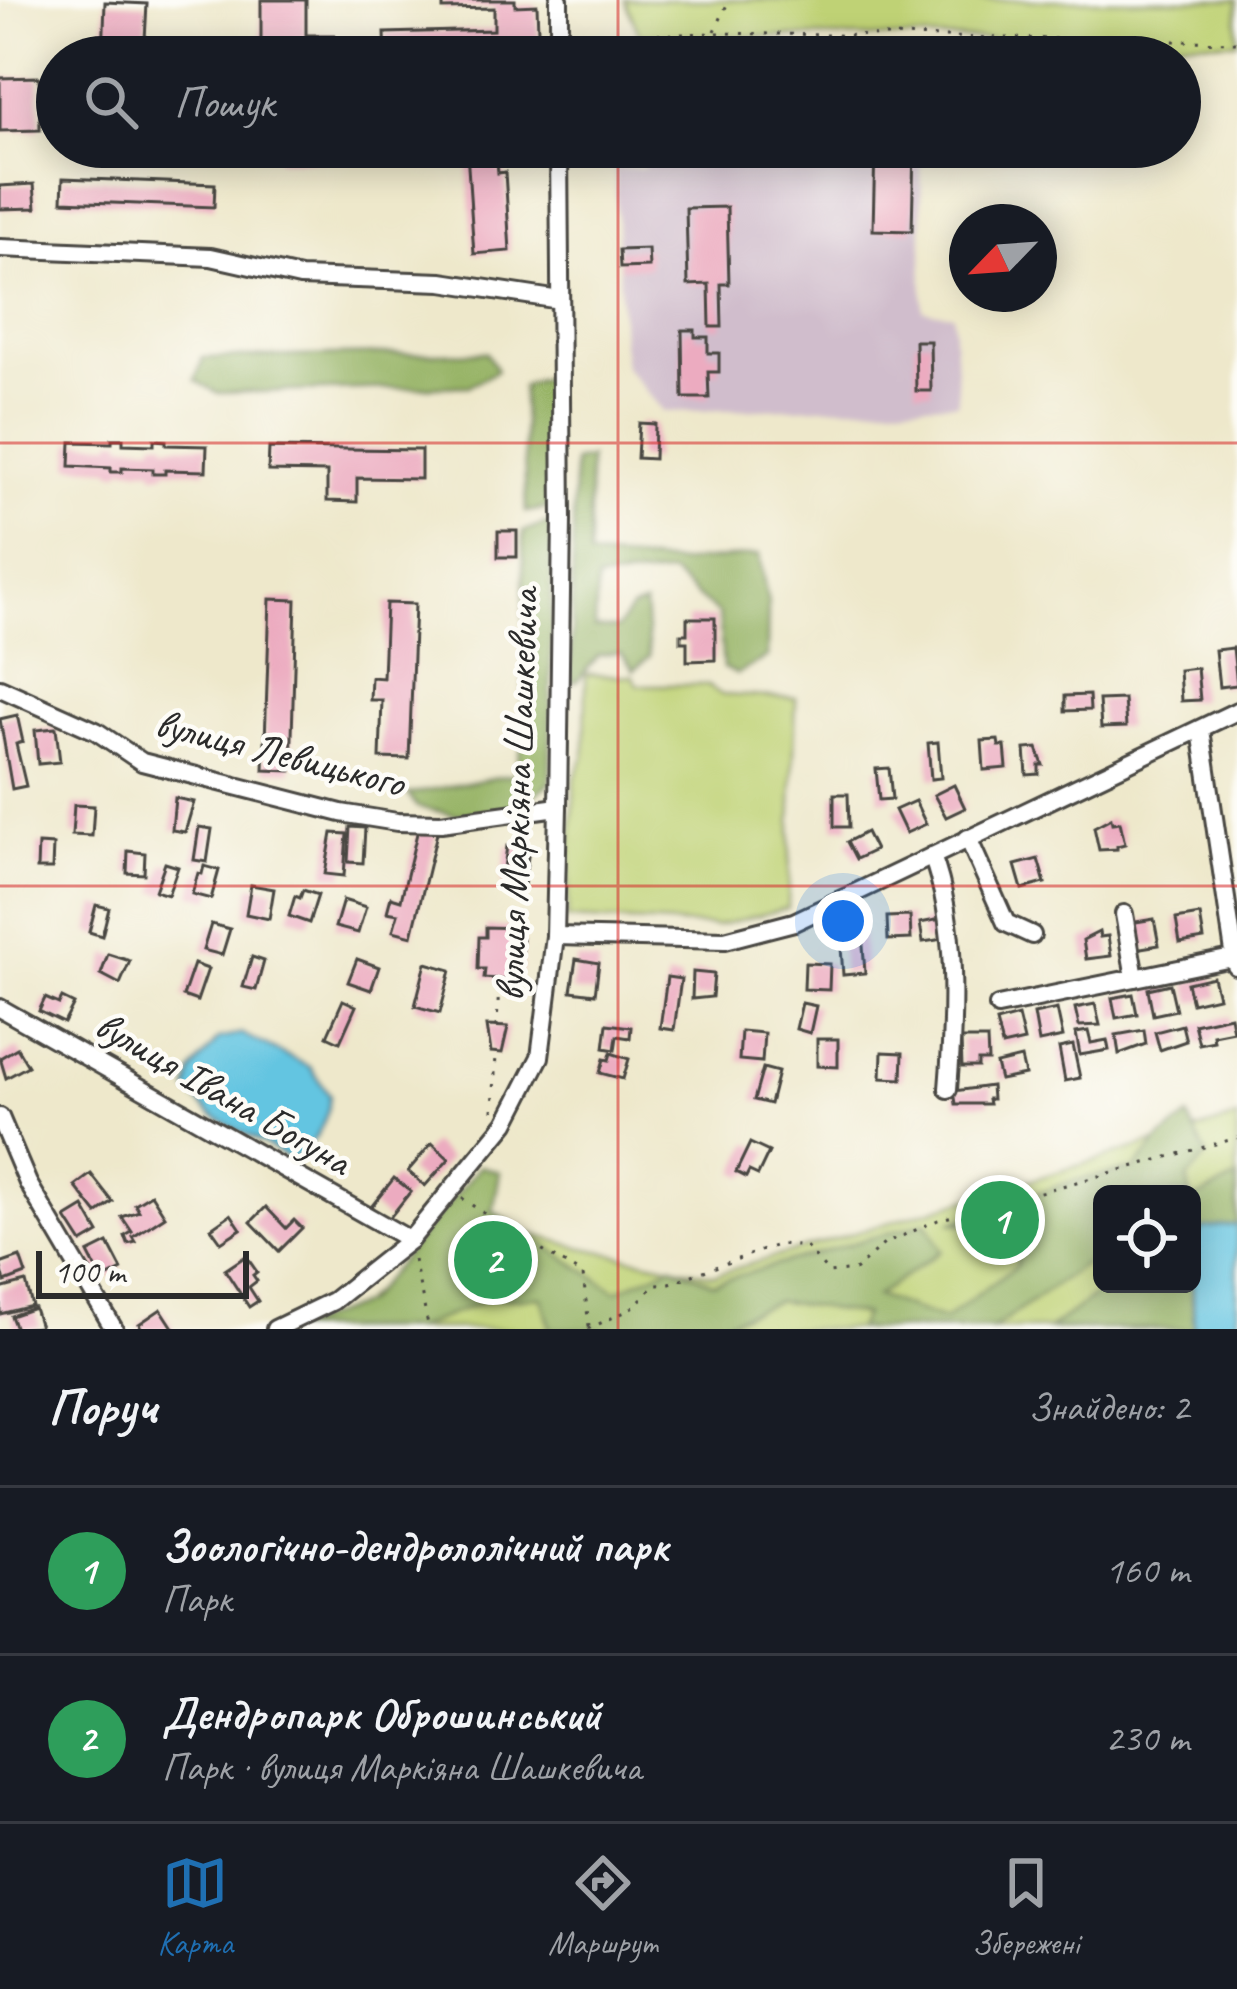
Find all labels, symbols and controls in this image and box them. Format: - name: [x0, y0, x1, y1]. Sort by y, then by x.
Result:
- search box: [36, 36, 1201, 168]
- icon: search: [78, 69, 144, 135]
- text: Пошук: [174, 74, 274, 131]
- north arrow: [949, 204, 1057, 312]
- street label: вулиця Маркіяна Шашкевича: [483, 584, 551, 1002]
- street label: вулиця Левицького: [150, 696, 412, 810]
- your location: [813, 891, 873, 951]
- street label: вулиця Івана Богуна: [86, 998, 363, 1189]
- pin: 1: [961, 1175, 1039, 1265]
- map controls: [1093, 1185, 1201, 1293]
- button: locate: [1093, 1185, 1201, 1293]
- pin: 2: [454, 1215, 532, 1305]
- scale bar: [36, 1245, 249, 1298]
- text: 100 m: [54, 1251, 125, 1293]
- text: Поруч: [48, 1375, 157, 1439]
- text: Знайдено: 2: [1028, 1383, 1189, 1432]
- text: Зоологічно-дендрололічний парк: [162, 1518, 669, 1575]
- text: 1: [78, 1546, 96, 1595]
- text: 160 m: [1105, 1546, 1189, 1595]
- text: Парк: [162, 1575, 232, 1624]
- text: Дендропарк Оброшинський: [162, 1686, 601, 1743]
- text: 2: [78, 1714, 96, 1763]
- text: 230 m: [1105, 1714, 1189, 1763]
- text: Парк · вулиця Маркіяна Шашкевича: [162, 1743, 641, 1792]
- tab: Карта: [158, 1850, 233, 1964]
- tab: Маршрут: [548, 1850, 657, 1964]
- tab: Збережені: [972, 1850, 1079, 1964]

